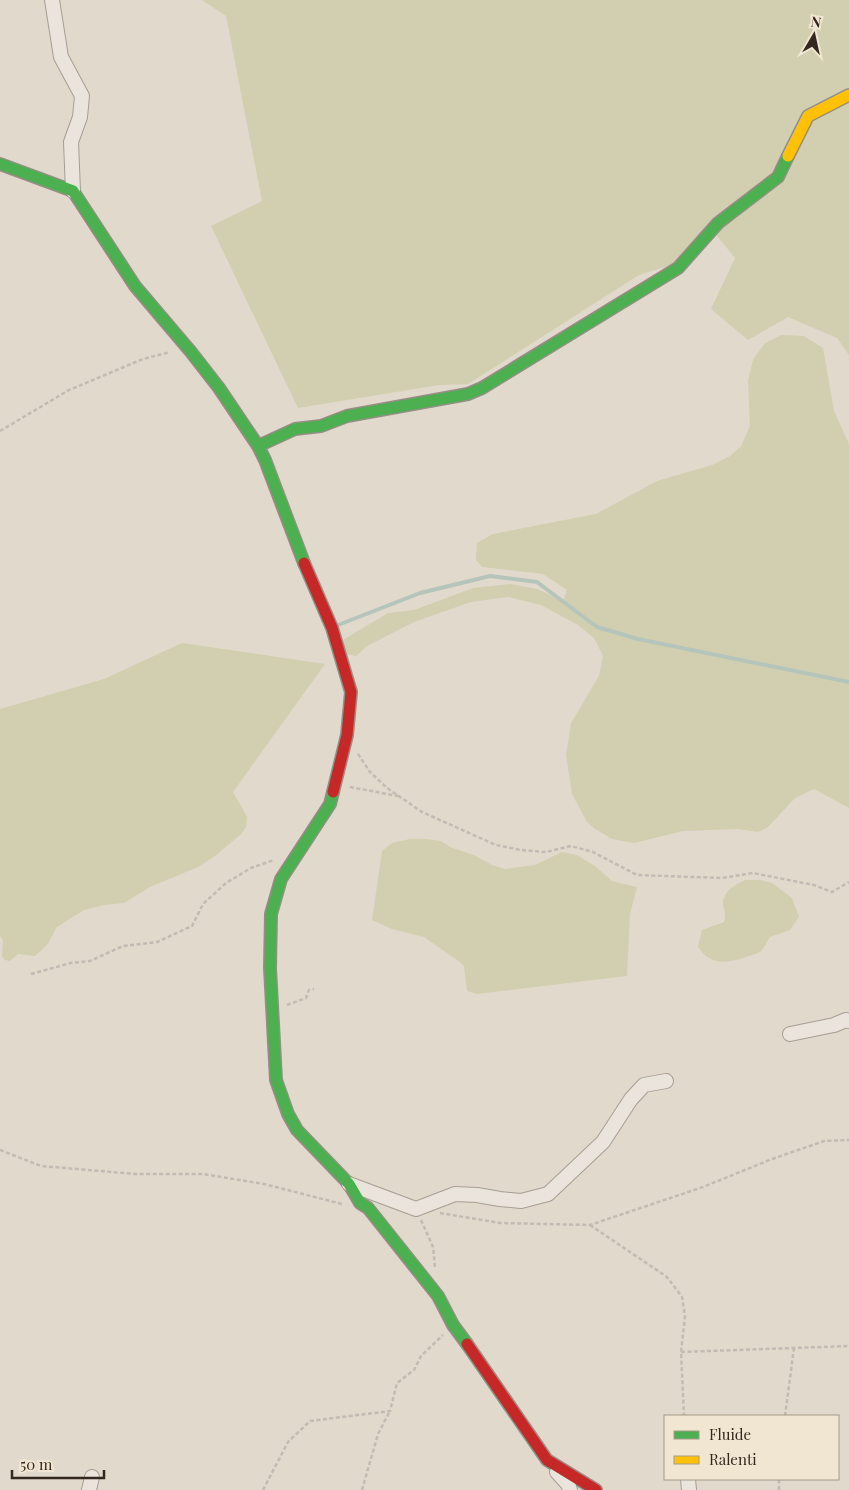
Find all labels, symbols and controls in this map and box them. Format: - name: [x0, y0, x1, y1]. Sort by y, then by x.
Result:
- north arrow: [789, 10, 839, 60]
- text: N: [810, 11, 823, 32]
- legend: [664, 1415, 839, 1480]
- text: Fluide: [709, 1424, 751, 1444]
- scale bar: [12, 1448, 105, 1480]
- text: Ralenti: [709, 1449, 757, 1469]
- text: 50 m: [20, 1454, 53, 1474]

